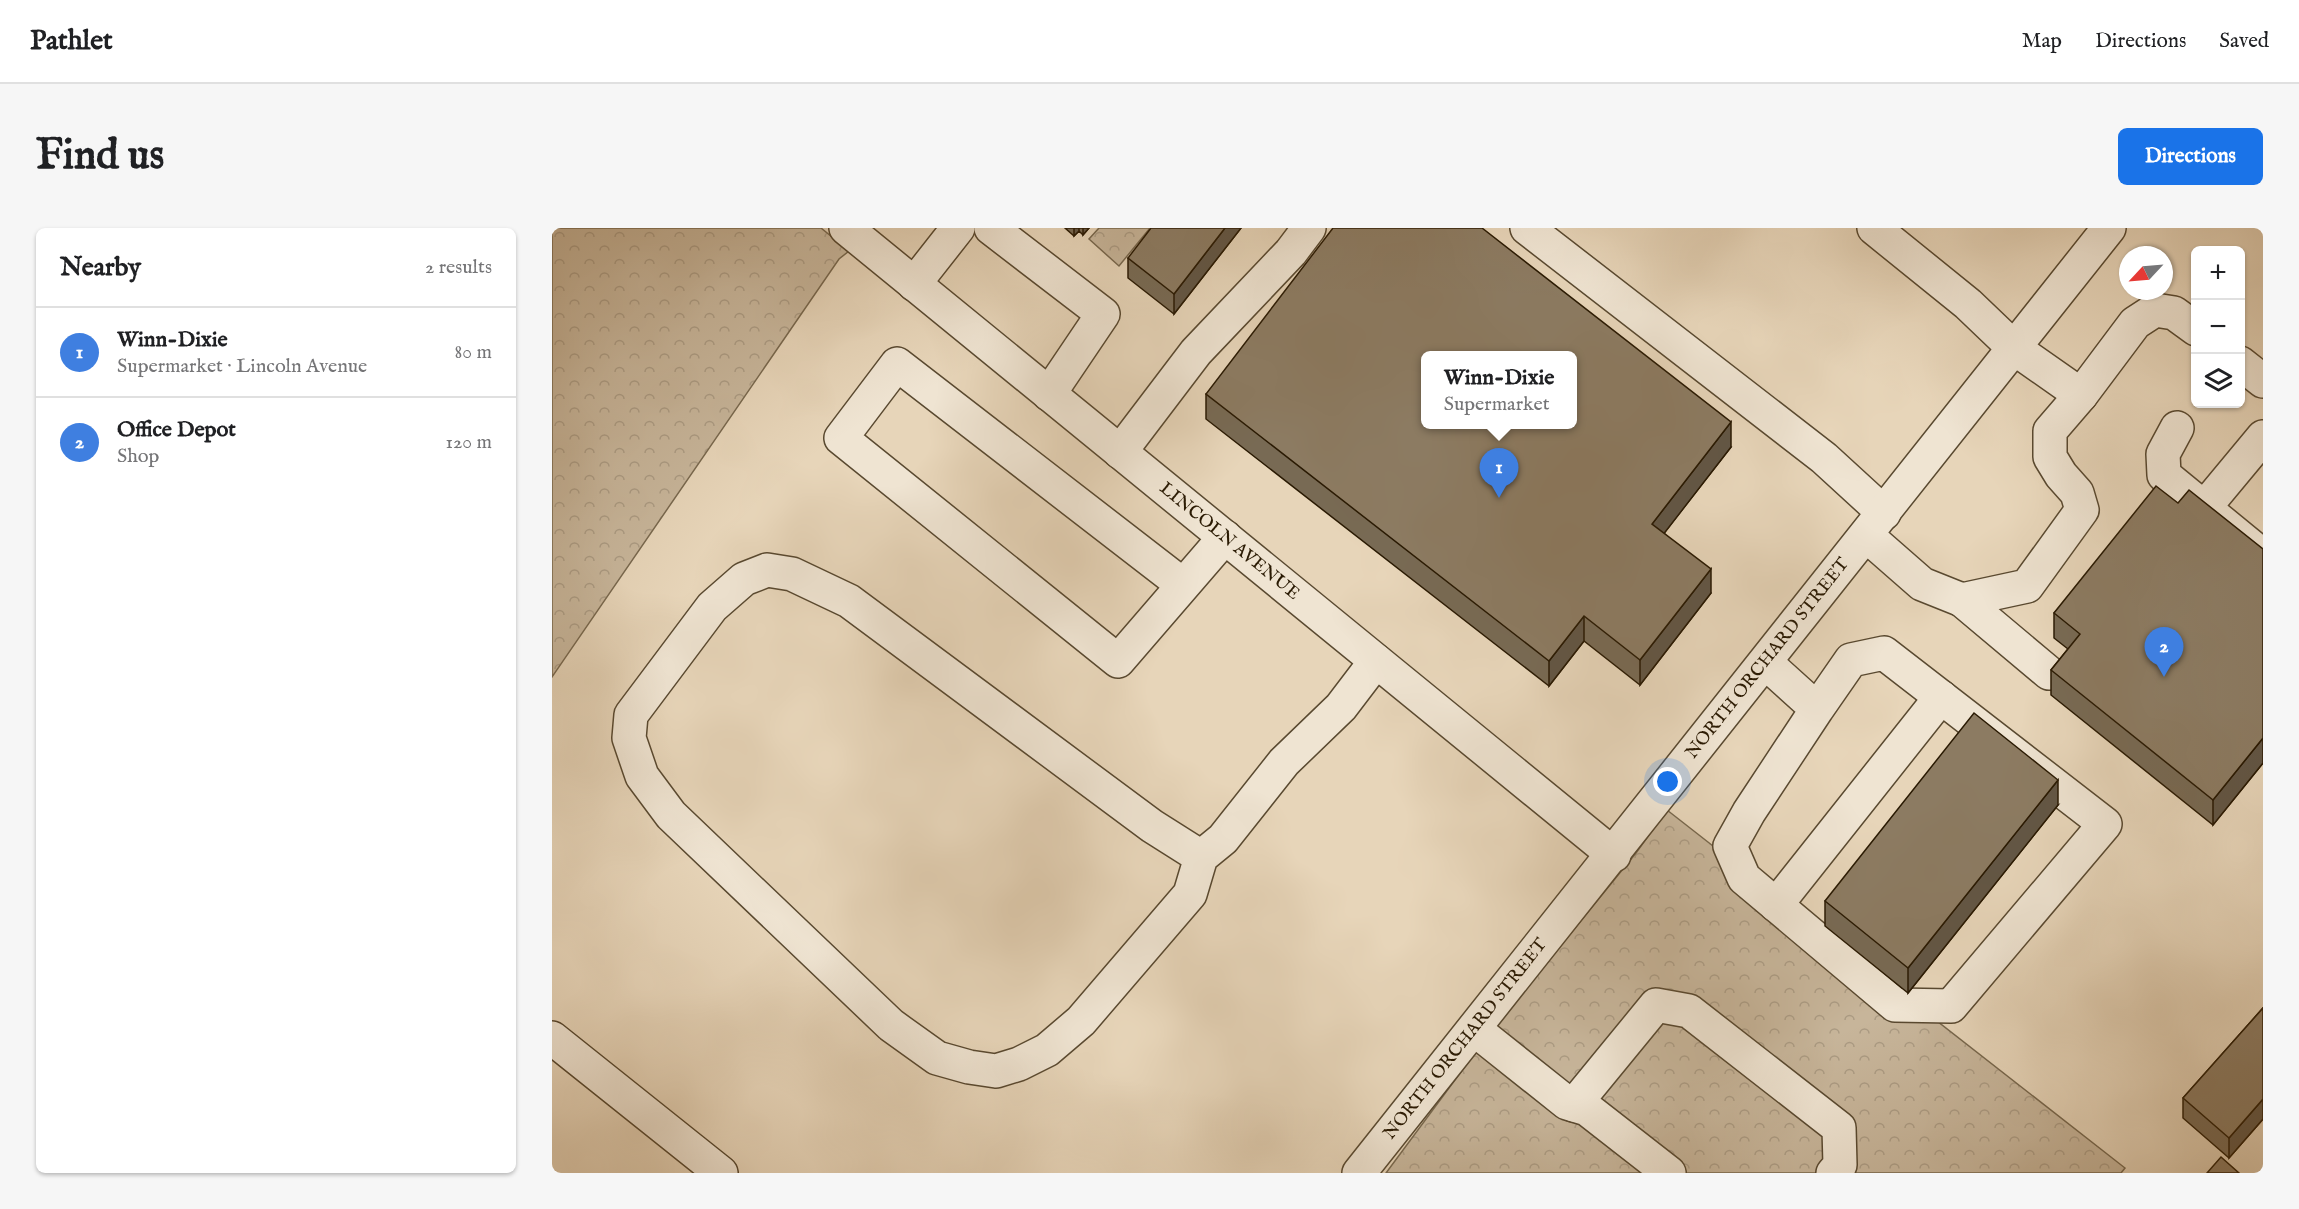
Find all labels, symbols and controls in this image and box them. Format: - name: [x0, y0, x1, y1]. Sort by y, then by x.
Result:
- text: Pathlet: [30, 24, 113, 59]
- text: Map: [2022, 28, 2062, 55]
- text: Directions: [2095, 28, 2186, 55]
- text: Saved: [2219, 28, 2269, 55]
- button: Directions: [2118, 128, 2263, 185]
- text: Find us: [36, 130, 164, 183]
- north arrow: [2119, 246, 2173, 300]
- map controls: [2191, 246, 2245, 408]
- button: +: [2191, 246, 2245, 300]
- text: Nearby: [60, 251, 141, 284]
- text: 2 results: [425, 255, 492, 280]
- button: −: [2191, 300, 2245, 354]
- text: Winn-Dixie: [117, 326, 228, 354]
- text: 1: [76, 340, 83, 365]
- text: 80 m: [455, 340, 492, 365]
- popup: [1421, 351, 1577, 429]
- text: Supermarket · Lincoln Avenue: [117, 354, 367, 379]
- button: layers: [2191, 354, 2245, 408]
- text: Winn-Dixie: [1444, 364, 1554, 392]
- text: Supermarket: [1444, 392, 1550, 417]
- text: Office Depot: [117, 416, 236, 444]
- text: 2: [75, 430, 84, 455]
- text: 120 m: [446, 430, 492, 455]
- text: Shop: [117, 444, 159, 469]
- pin: 1: [1480, 448, 1518, 498]
- street label: LINCOLN AVENUE: [1155, 477, 1304, 605]
- street label: NORTH ORCHARD STREET: [1681, 553, 1854, 764]
- pin: 2: [2144, 628, 2184, 677]
- your location: [1653, 767, 1682, 796]
- street label: NORTH ORCHARD STREET: [1378, 934, 1552, 1144]

